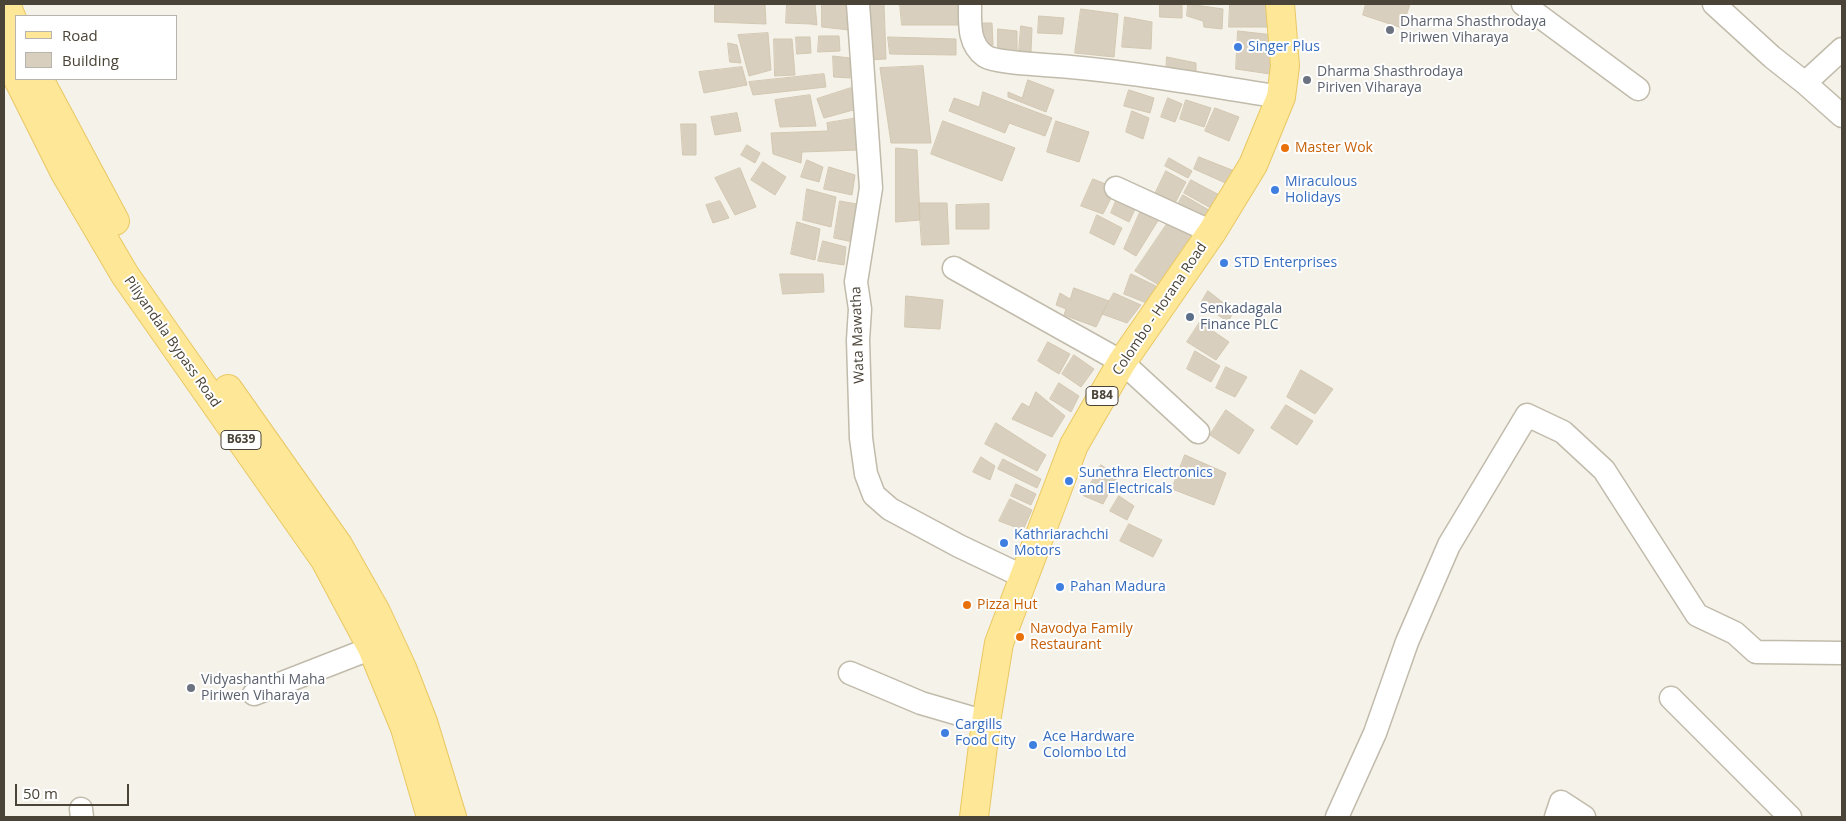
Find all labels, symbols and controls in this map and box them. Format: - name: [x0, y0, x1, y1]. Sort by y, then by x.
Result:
- place label: Dharma Shasthrodaya Piriwen Viharaya: [1400, 14, 1546, 46]
- legend: [15, 15, 178, 80]
- marker: Dharma Shasthrodaya Piriwen Viharaya: [1384, 24, 1396, 36]
- text: Road: [62, 25, 98, 45]
- place label: Singer Plus: [1248, 39, 1320, 55]
- marker: Singer Plus: [1232, 41, 1244, 53]
- text: Building: [62, 50, 119, 70]
- place label: Dharma Shasthrodaya Piriven Viharaya: [1317, 64, 1463, 96]
- marker: Dharma Shasthrodaya Piriven Viharaya: [1301, 74, 1313, 86]
- place label: Master Wok: [1295, 140, 1373, 156]
- marker: Master Wok: [1279, 142, 1291, 154]
- place label: Miraculous Holidays: [1285, 174, 1357, 206]
- marker: Miraculous Holidays: [1269, 184, 1281, 196]
- street label: Colombo - Horana Road: [1109, 239, 1211, 379]
- place label: STD Enterprises: [1234, 255, 1337, 271]
- marker: STD Enterprises: [1218, 257, 1230, 269]
- street label: Piliyandala Bypass Road: [120, 273, 224, 411]
- street label: Wata Mawatha: [848, 286, 868, 384]
- place label: Senkadagala Finance PLC: [1200, 301, 1282, 334]
- marker: Senkadagala Finance PLC: [1184, 311, 1196, 323]
- road number: B84: [1086, 386, 1118, 406]
- road number: B639: [221, 430, 261, 450]
- place label: Sunethra Electronics and Electricals: [1079, 465, 1213, 498]
- marker: Sunethra Electronics and Electricals: [1063, 475, 1075, 487]
- place label: Kathriarachchi Motors: [1014, 527, 1109, 560]
- marker: Kathriarachchi Motors: [998, 537, 1010, 549]
- place label: Pahan Madura: [1070, 579, 1166, 595]
- marker: Pahan Madura: [1054, 581, 1066, 593]
- place label: Pizza Hut: [977, 597, 1037, 613]
- marker: Pizza Hut: [961, 599, 973, 611]
- place label: Navodya Family Restaurant: [1030, 621, 1133, 654]
- marker: Navodya Family Restaurant: [1014, 631, 1026, 643]
- place label: Vidyashanthi Maha Piriwen Viharaya: [201, 672, 325, 704]
- marker: Vidyashanthi Maha Piriwen Viharaya: [185, 682, 197, 694]
- place label: Cargills Food City: [955, 717, 1016, 750]
- marker: Cargills Food City: [939, 727, 951, 739]
- place label: Ace Hardware Colombo Ltd: [1043, 729, 1135, 762]
- marker: Ace Hardware Colombo Ltd: [1027, 739, 1039, 751]
- scale bar: [18, 774, 131, 806]
- text: 50 m: [23, 783, 58, 803]

